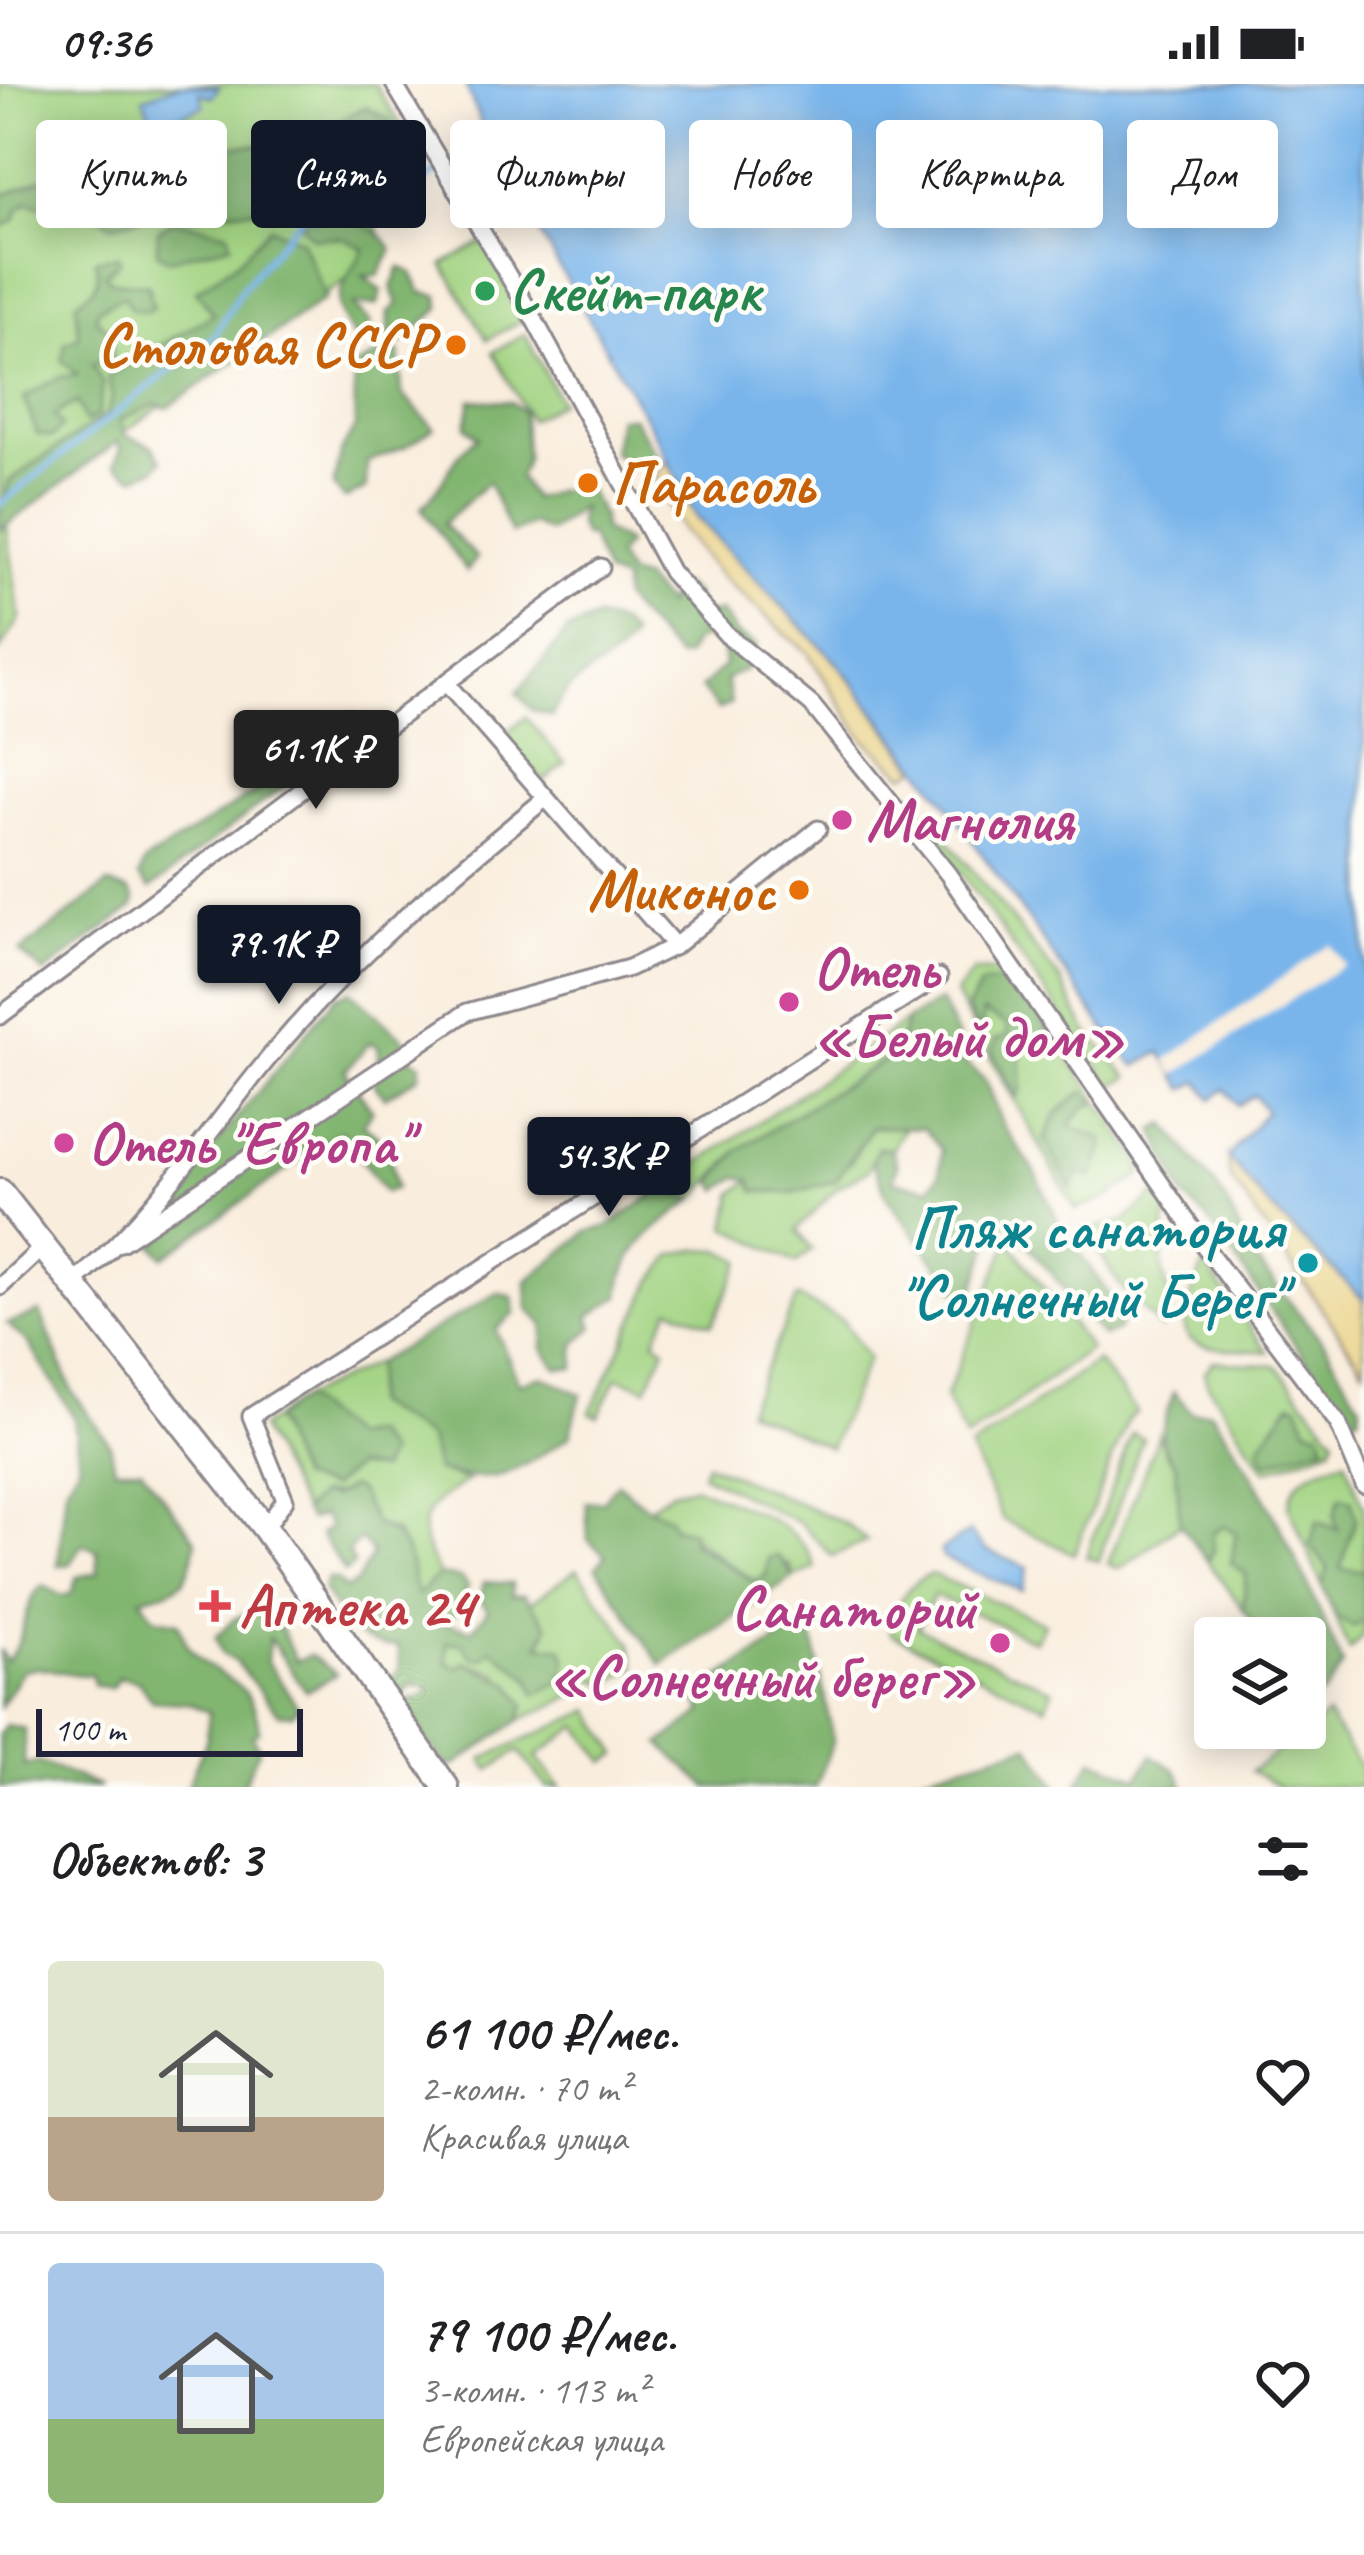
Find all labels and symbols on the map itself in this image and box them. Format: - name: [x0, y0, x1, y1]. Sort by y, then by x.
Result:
- place label: Скейт-парк: [509, 253, 764, 329]
- marker: Скейт-парк: [472, 278, 498, 304]
- place label: Столовая СССР: [97, 307, 442, 383]
- marker: Столовая СССР: [443, 332, 469, 358]
- place label: Парасоль: [612, 445, 817, 521]
- marker: Парасоль: [575, 470, 601, 496]
- pin: 61.1K ₽: [205, 710, 427, 812]
- place label: Магнолия: [866, 782, 1076, 858]
- marker: Магнолия: [829, 807, 855, 833]
- place label: Миконос: [587, 852, 777, 928]
- marker: Миконос: [786, 877, 812, 903]
- pin: 79.1K ₽: [168, 905, 390, 1007]
- place label: Отель «Белый дом»: [813, 930, 1125, 1075]
- marker: Отель «Белый дом»: [776, 989, 802, 1015]
- place label: Отель "Европа": [88, 1105, 423, 1181]
- pin: 54.3K ₽: [498, 1117, 720, 1219]
- marker: Отель "Европа": [51, 1130, 77, 1156]
- place label: Пляж санатория "Солнечный Берег": [899, 1190, 1297, 1335]
- marker: Пляж санатория "Солнечный Берег": [1295, 1250, 1321, 1276]
- place label: Аптека 24: [239, 1568, 481, 1644]
- place label: Санаторий «Солнечный берег»: [549, 1570, 980, 1715]
- marker: Аптека 24: [202, 1593, 228, 1619]
- marker: Санаторий «Солнечный берег»: [987, 1630, 1013, 1656]
- scale bar: [36, 1703, 303, 1756]

